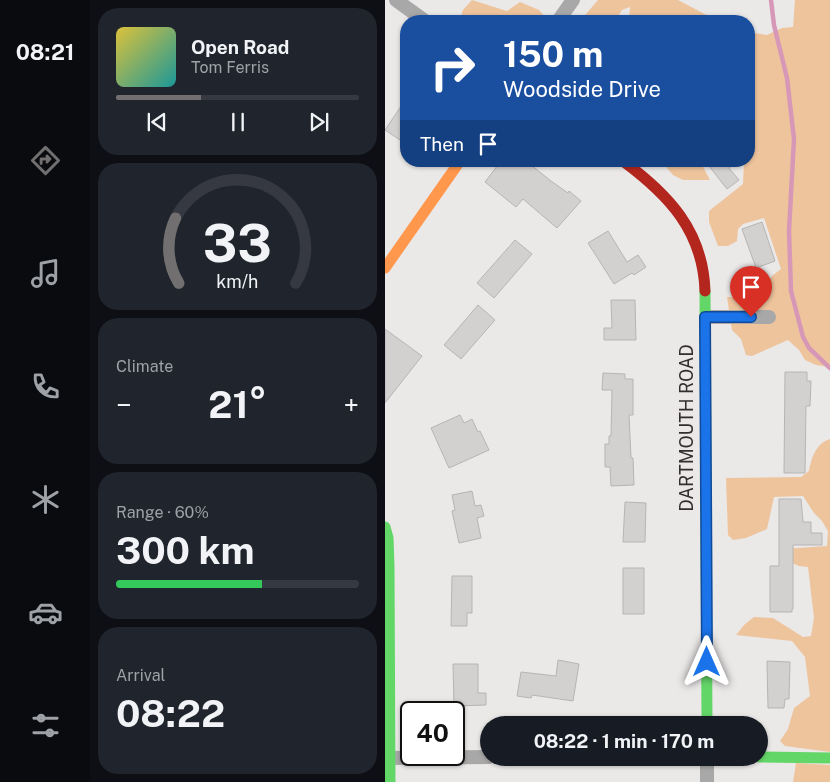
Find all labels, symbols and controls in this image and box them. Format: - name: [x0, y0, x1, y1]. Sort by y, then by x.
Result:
- text: 150 m: [503, 34, 603, 75]
- icon: right: [420, 35, 485, 100]
- text: Open Road: [191, 36, 289, 58]
- text: 08:21: [16, 39, 74, 65]
- text: Tom Ferris: [191, 58, 269, 77]
- text: Woodside Drive: [503, 76, 661, 102]
- icon: previous: [143, 108, 171, 136]
- icon: pause: [224, 108, 252, 136]
- icon: next: [305, 108, 333, 136]
- icon: arrive: [474, 130, 502, 158]
- text: Then: [420, 133, 464, 155]
- icon: directions: [28, 143, 63, 178]
- text: 33: [203, 213, 272, 274]
- icon: music: [28, 256, 63, 291]
- pin: [730, 266, 772, 317]
- text: km/h: [216, 271, 259, 292]
- icon: arrive: [737, 273, 765, 301]
- street label: DARTMOUTH ROAD: [676, 344, 697, 512]
- text: Climate: [116, 357, 173, 376]
- icon: phone: [28, 369, 63, 404]
- text: 21°: [208, 382, 267, 427]
- text: −: [116, 388, 132, 421]
- text: +: [343, 388, 359, 421]
- icon: climate: [28, 482, 63, 517]
- text: Range · 60%: [116, 503, 209, 522]
- text: 300 km: [116, 528, 255, 573]
- icon: car: [28, 595, 63, 630]
- position arrow: [680, 635, 732, 687]
- text: Arrival: [116, 666, 165, 685]
- text: 08:22: [116, 691, 225, 736]
- speed limit sign: 40: [400, 701, 465, 766]
- icon: filters: [28, 708, 63, 743]
- text: 08:22 · 1 min · 170 m: [534, 730, 714, 752]

